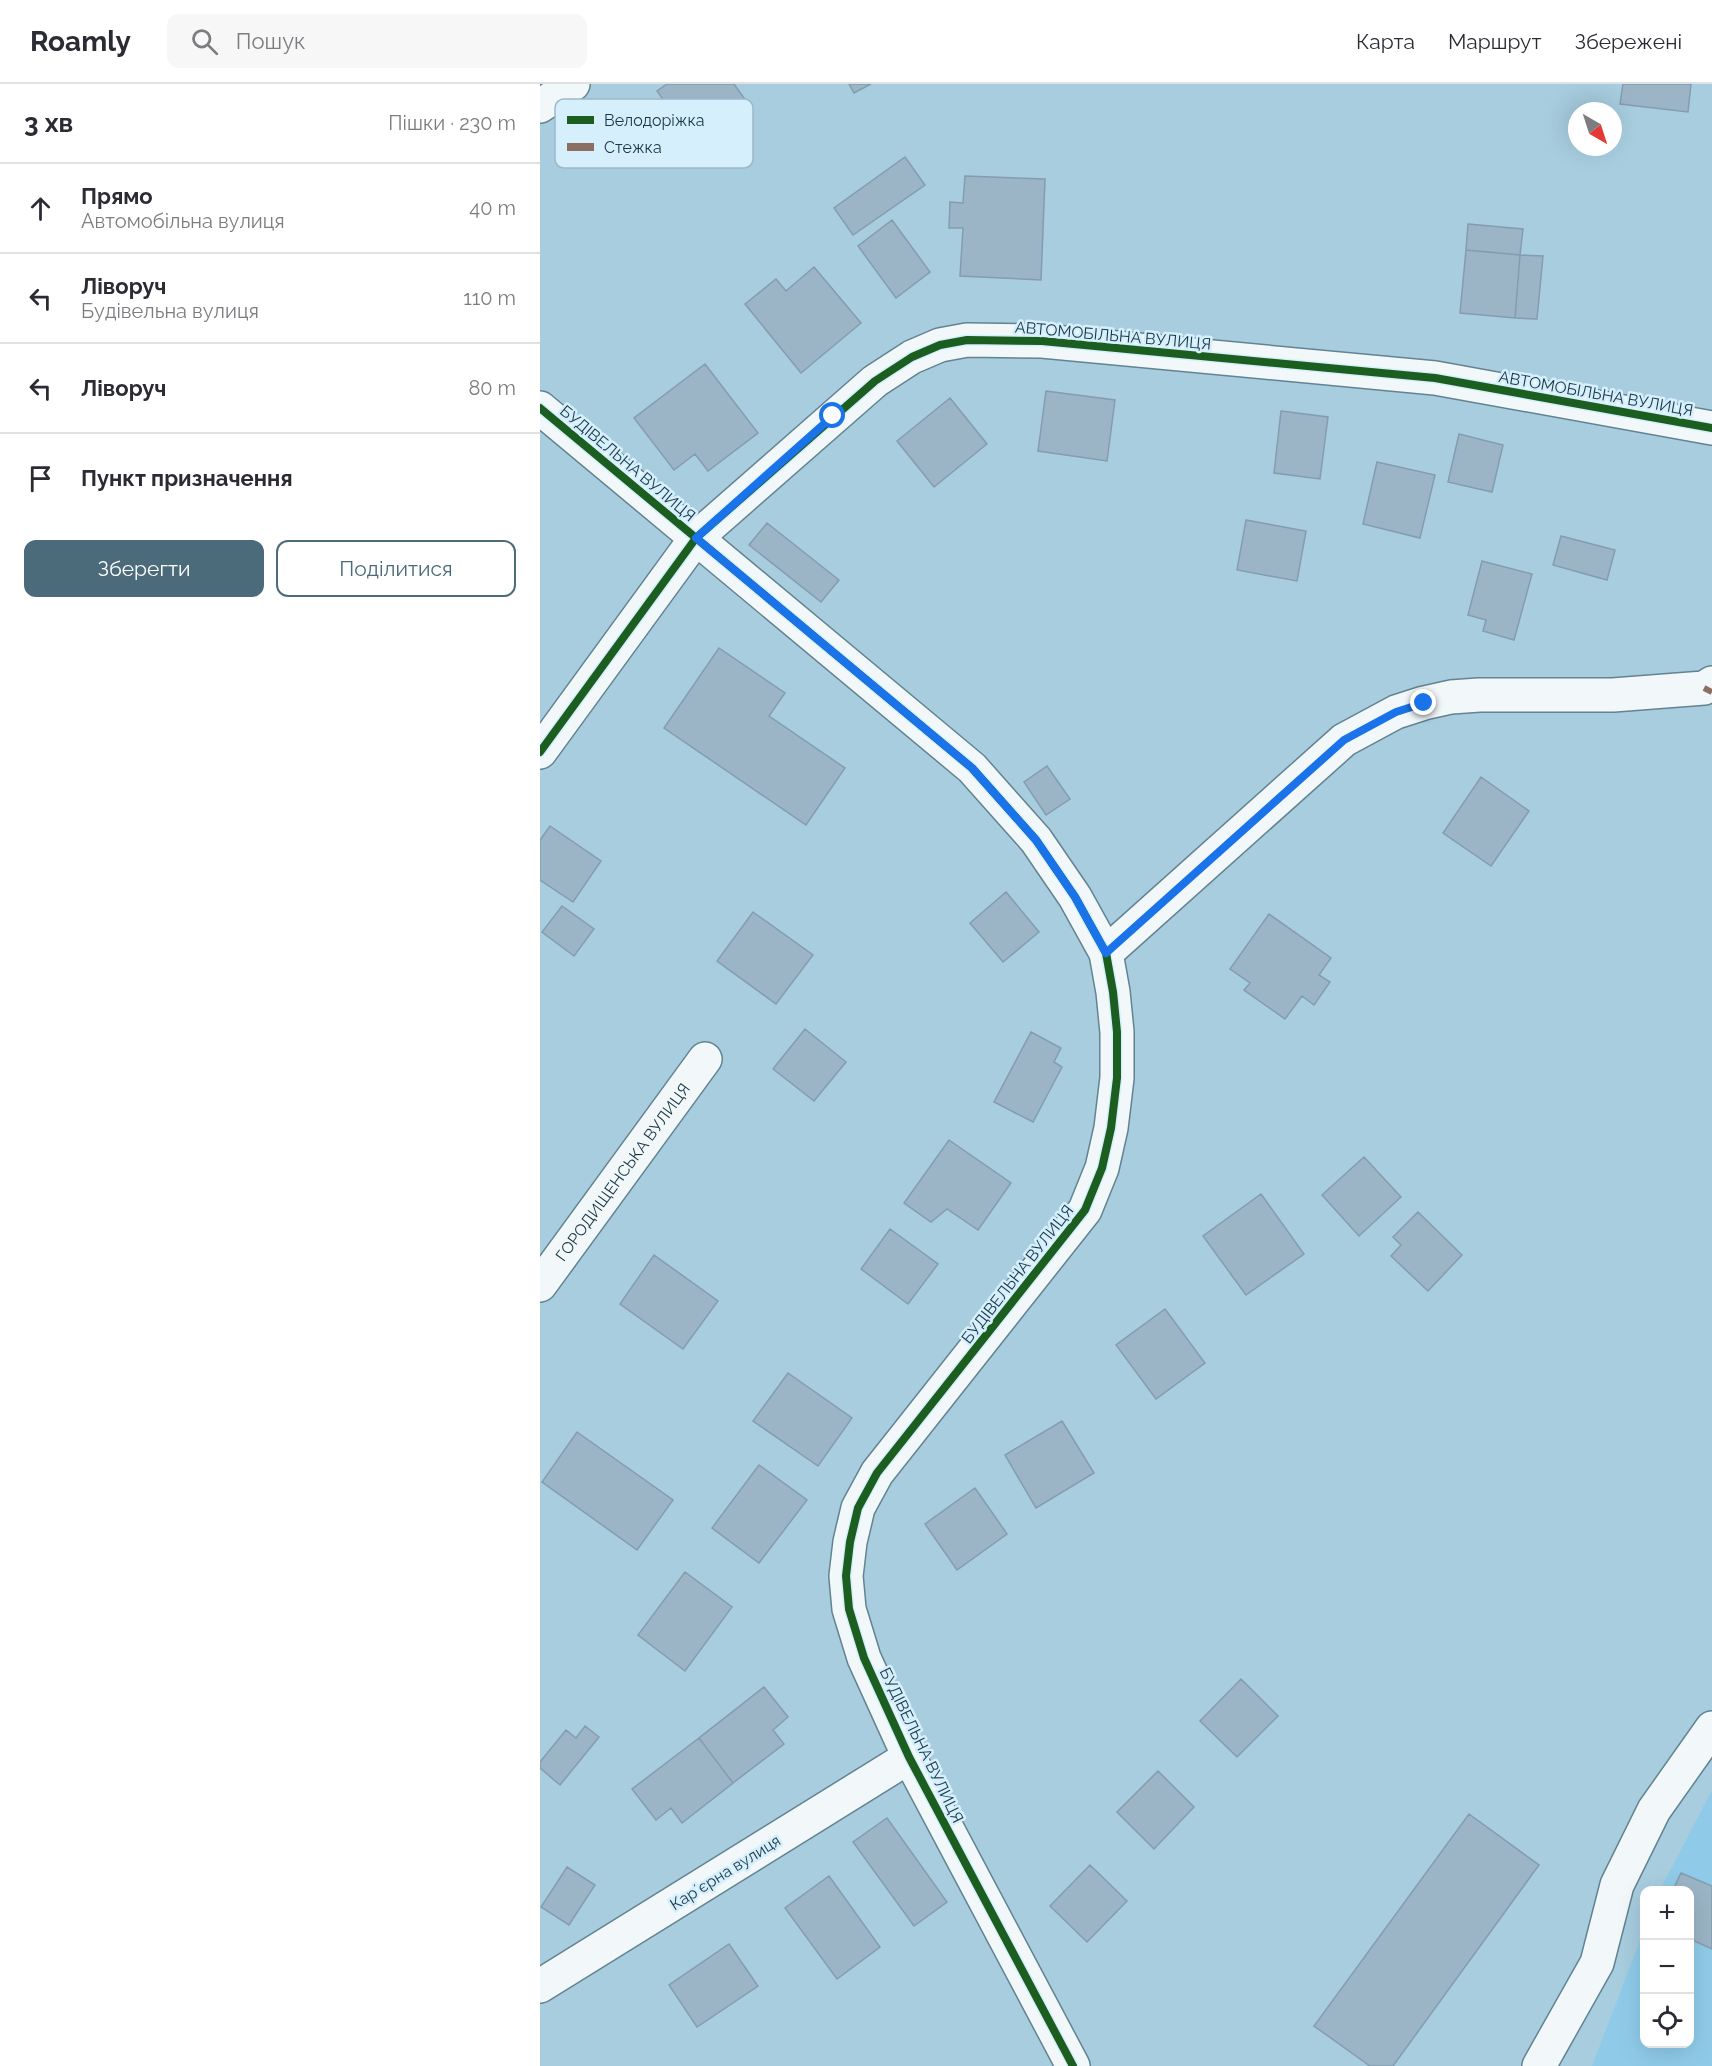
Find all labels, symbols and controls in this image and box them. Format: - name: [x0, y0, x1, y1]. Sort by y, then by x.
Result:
- search box: [167, 14, 587, 68]
- text: Roamly: [30, 25, 131, 58]
- icon: search: [188, 25, 221, 58]
- text: Пошук: [236, 28, 306, 54]
- text: Карта: [1356, 29, 1415, 54]
- text: Маршрут: [1448, 29, 1541, 54]
- text: Збережені: [1574, 29, 1682, 54]
- legend: [555, 99, 753, 168]
- north arrow: [1568, 102, 1622, 156]
- text: 3 хв: [24, 108, 73, 138]
- text: Пішки · 230 m: [388, 111, 516, 135]
- text: Велодоріжка: [604, 111, 704, 130]
- text: Стежка: [604, 138, 662, 157]
- text: Прямо: [81, 183, 153, 209]
- icon: ahead: [24, 192, 57, 225]
- text: 40 m: [469, 196, 516, 220]
- text: Автомобільна вулиця: [81, 209, 285, 233]
- text: Ліворуч: [81, 273, 166, 299]
- icon: left: [24, 282, 57, 315]
- text: 110 m: [463, 286, 516, 310]
- text: Будівельна вулиця: [81, 299, 259, 323]
- street label: АВТОМОБІЛЬНА ВУЛИЦЯ: [1014, 317, 1212, 354]
- street label: АВТОМОБІЛЬНА ВУЛИЦЯ: [1497, 367, 1695, 420]
- icon: left: [24, 372, 57, 405]
- text: Ліворуч: [81, 375, 166, 401]
- text: 80 m: [468, 376, 516, 400]
- street label: БУДІВЕЛЬНА ВУЛИЦЯ: [556, 401, 699, 525]
- route start: [819, 402, 845, 428]
- icon: arrive: [24, 462, 57, 495]
- text: Пункт призначення: [81, 465, 293, 491]
- button: Зберегти: [24, 540, 264, 597]
- button: Поділитися: [276, 540, 516, 597]
- route end: [1410, 689, 1436, 715]
- street label: ГОРОДИЩЕНСЬКА ВУЛИЦЯ: [552, 1080, 694, 1265]
- street label: БУДІВЕЛЬНА ВУЛИЦЯ: [957, 1201, 1077, 1347]
- street label: БУДІВЕЛЬНА ВУЛИЦЯ: [876, 1664, 967, 1826]
- street label: Карʼєрна вулиця: [667, 1831, 784, 1914]
- map controls: [1640, 1886, 1694, 2048]
- button: +: [1640, 1886, 1694, 1940]
- button: −: [1640, 1940, 1694, 1994]
- button: locate: [1640, 1994, 1694, 2048]

